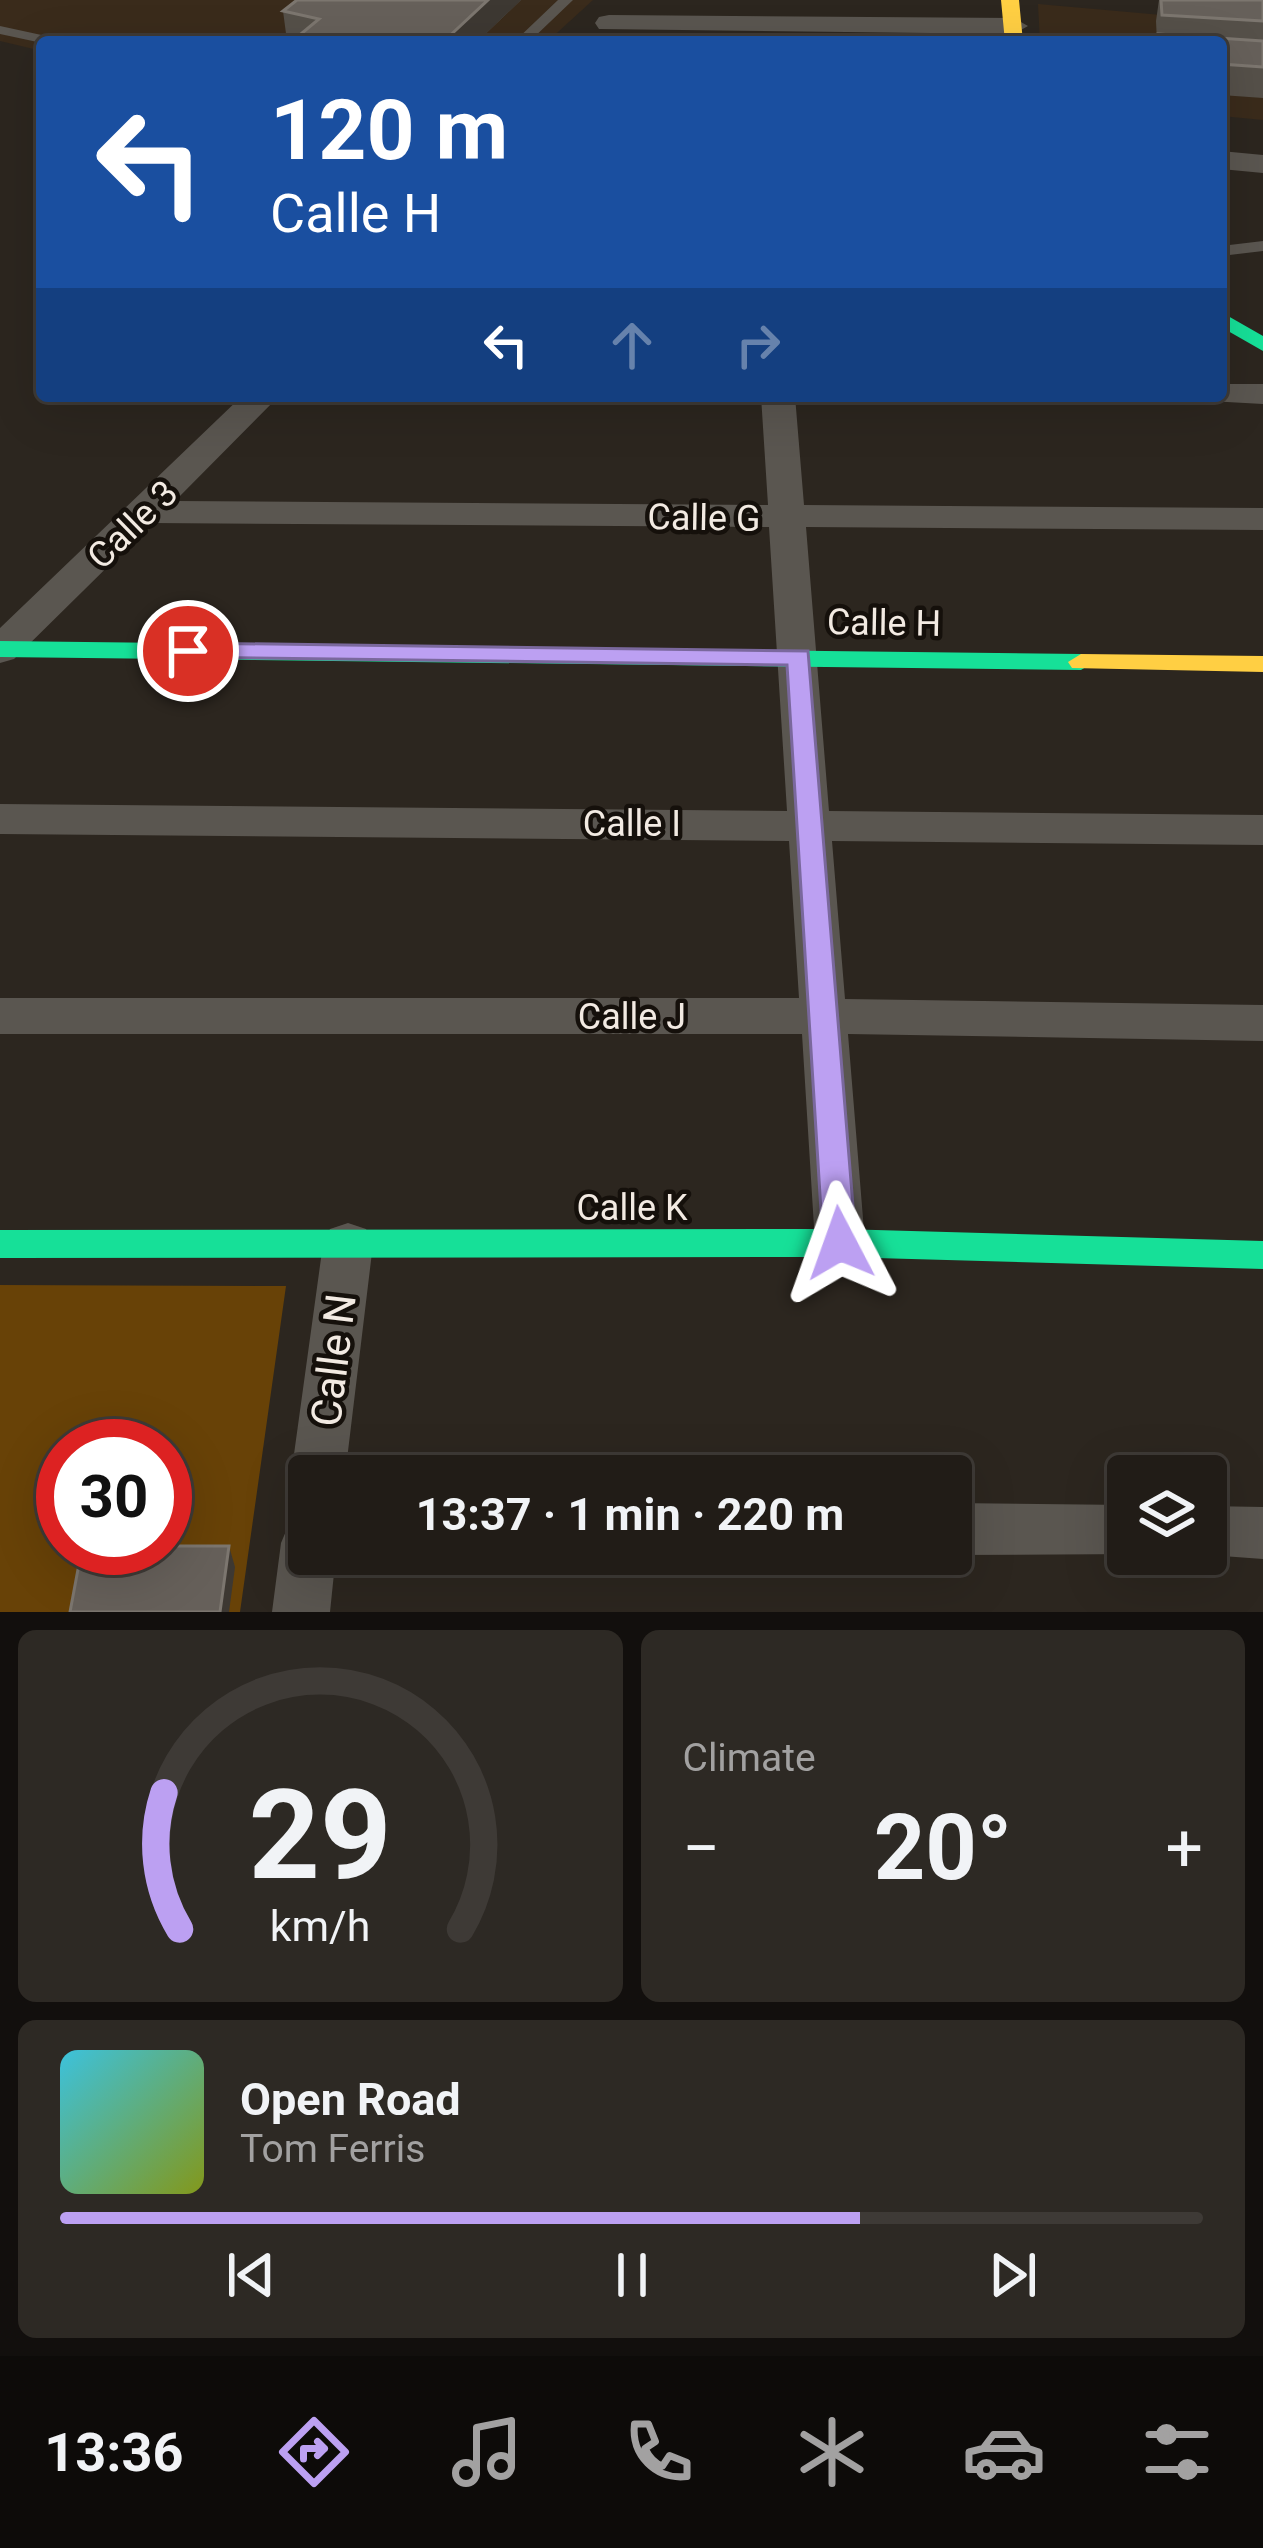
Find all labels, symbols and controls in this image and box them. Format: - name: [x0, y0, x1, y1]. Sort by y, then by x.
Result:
- text: 120 m: [270, 81, 508, 180]
- icon: left: [72, 84, 228, 240]
- text: Calle H: [270, 182, 441, 245]
- icon: left: [473, 312, 539, 378]
- icon: ahead: [599, 312, 665, 378]
- icon: right: [725, 312, 791, 378]
- street label: Calle 3: [79, 472, 186, 578]
- street label: Calle G: [647, 496, 761, 540]
- pin: [137, 600, 239, 702]
- street label: Calle H: [827, 601, 941, 645]
- icon: arrive: [155, 618, 221, 684]
- street label: Calle I: [583, 803, 681, 845]
- street label: Calle J: [578, 996, 686, 1038]
- position arrow: [777, 1180, 903, 1306]
- street label: Calle K: [576, 1187, 688, 1229]
- street label: Calle N: [301, 1291, 366, 1429]
- speed limit sign: 30: [36, 1419, 192, 1575]
- map controls: [1107, 1455, 1227, 1575]
- button: layers: [1107, 1455, 1227, 1575]
- text: 13:37 · 1 min · 220 m: [416, 1488, 844, 1541]
- text: Climate: [683, 1735, 816, 1781]
- text: 29: [249, 1762, 392, 1908]
- text: 20°: [874, 1796, 1012, 1901]
- text: −: [683, 1810, 720, 1887]
- text: +: [1166, 1810, 1203, 1887]
- text: km/h: [270, 1901, 371, 1951]
- text: Open Road: [240, 2073, 461, 2126]
- text: Tom Ferris: [240, 2126, 425, 2172]
- icon: previous: [218, 2242, 284, 2308]
- icon: pause: [599, 2242, 665, 2308]
- icon: next: [980, 2242, 1046, 2308]
- icon: directions: [272, 2410, 356, 2494]
- icon: music: [445, 2410, 529, 2494]
- icon: phone: [617, 2410, 701, 2494]
- icon: climate: [790, 2410, 874, 2494]
- icon: car: [962, 2410, 1046, 2494]
- icon: filters: [1135, 2410, 1219, 2494]
- text: 13:36: [44, 2421, 183, 2484]

